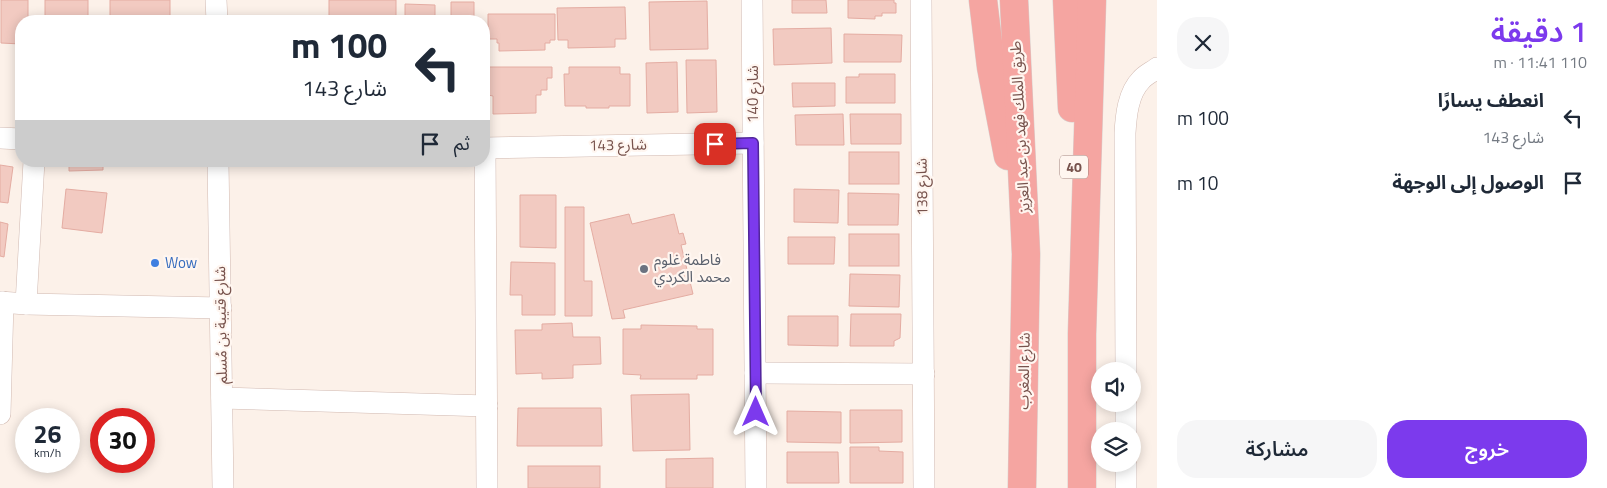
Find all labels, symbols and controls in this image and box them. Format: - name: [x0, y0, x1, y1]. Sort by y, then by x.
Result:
- text: 1 دقيقة: [1491, 8, 1587, 54]
- button: close: [1177, 17, 1229, 69]
- text: 100 m: [291, 18, 387, 72]
- icon: left: [405, 35, 470, 100]
- street label: طريق الملك فهد بن عبد العزيز: [1004, 40, 1036, 215]
- text: 110 m · 11:41: [1493, 50, 1587, 74]
- street label: شارع 140: [741, 65, 765, 123]
- text: شارع 143: [302, 71, 387, 105]
- text: انعطف يسارًا: [1438, 85, 1544, 114]
- text: 100 m: [1177, 103, 1229, 132]
- icon: left: [1559, 104, 1587, 132]
- pin: [694, 123, 736, 165]
- text: شارع 143: [1482, 125, 1544, 149]
- text: ثم: [454, 128, 470, 157]
- icon: arrive: [416, 130, 444, 158]
- icon: arrive: [701, 130, 729, 158]
- street label: شارع 143: [589, 132, 647, 158]
- road number: 40: [1060, 156, 1088, 178]
- street label: شارع 138: [909, 158, 935, 216]
- text: الوصول إلى الوجهة: [1392, 167, 1544, 196]
- text: 10 m: [1177, 168, 1218, 197]
- icon: arrive: [1559, 169, 1587, 197]
- place label: فاطمة غلوم محمد الكردي: [654, 248, 731, 288]
- place label: Wow: [165, 251, 197, 274]
- marker: Wow: [149, 257, 161, 269]
- marker: فاطمة غلوم محمد الكردي: [638, 263, 650, 275]
- street label: شارع قتيبة بن مُسلم: [208, 266, 234, 384]
- street label: شارع المغرب: [1011, 332, 1037, 410]
- map controls: [1091, 362, 1141, 472]
- button: sound: [1091, 362, 1141, 412]
- position arrow: [729, 385, 781, 437]
- speed limit sign: 30: [90, 408, 155, 473]
- text: 26: [33, 415, 62, 453]
- button: مشاركة: [1177, 420, 1377, 478]
- button: خروج: [1387, 420, 1587, 478]
- button: layers: [1091, 422, 1141, 472]
- text: km/h: [34, 443, 61, 462]

